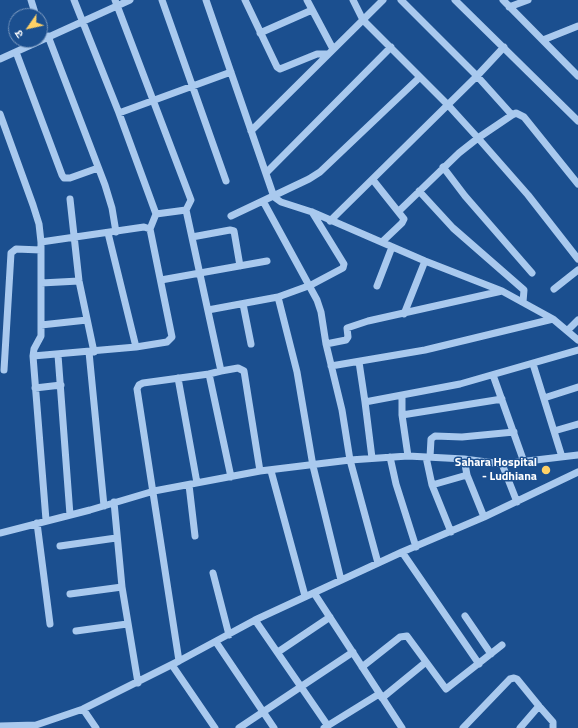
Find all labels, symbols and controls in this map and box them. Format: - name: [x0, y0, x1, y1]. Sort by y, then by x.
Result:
- north arrow: [8, 8, 48, 48]
- text: उ: [10, 27, 27, 41]
- place label: Sahara Hospital - Ludhiana: [455, 456, 537, 484]
- marker: Sahara Hospital - Ludhiana: [540, 464, 552, 476]

